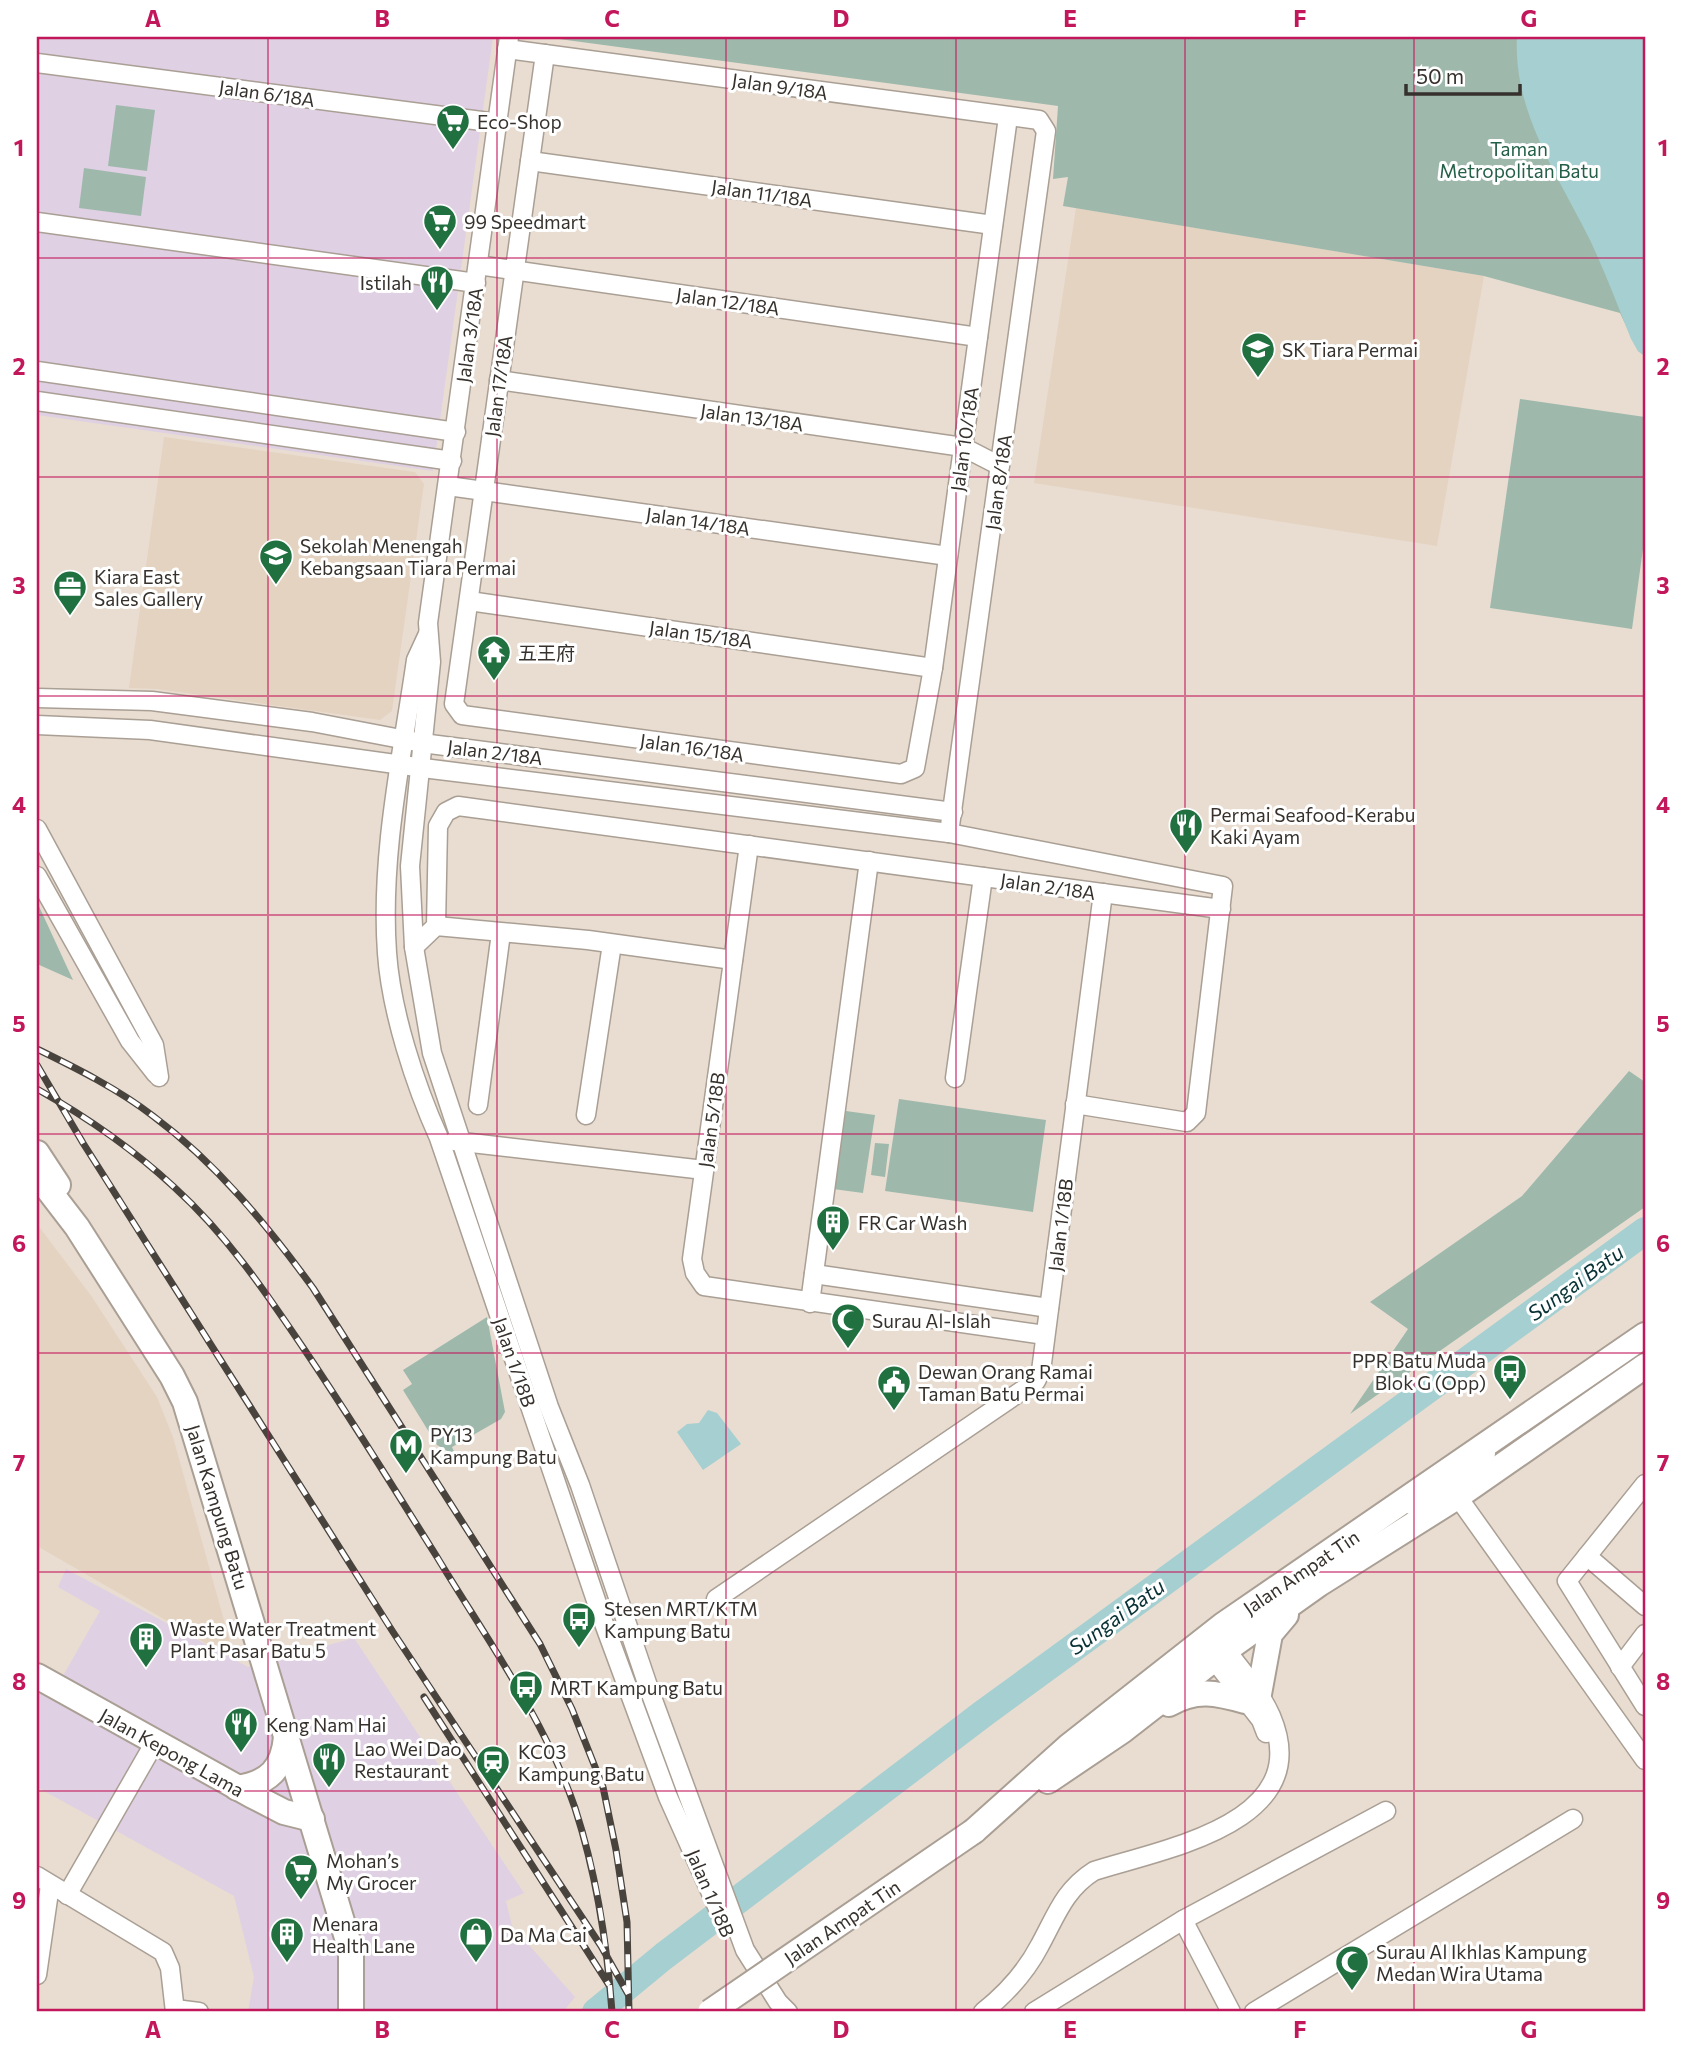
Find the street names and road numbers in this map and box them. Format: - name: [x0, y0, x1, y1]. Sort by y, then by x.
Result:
- street label: Jalan 9/18A: [731, 68, 829, 104]
- street label: Jalan 6/18A: [218, 75, 316, 111]
- street label: Jalan 11/18A: [710, 175, 814, 211]
- street label: Jalan 12/18A: [675, 282, 781, 320]
- street label: Jalan 3/18A: [451, 286, 487, 384]
- street label: Jalan 17/18A: [479, 334, 517, 438]
- street label: Jalan 10/18A: [945, 385, 983, 493]
- street label: Jalan 13/18A: [699, 398, 805, 436]
- street label: Jalan 8/18A: [980, 433, 1016, 531]
- street label: Jalan 14/18A: [644, 502, 752, 540]
- street label: Jalan 15/18A: [648, 615, 754, 653]
- street label: Jalan 16/18A: [638, 728, 746, 766]
- street label: Jalan 2/18A: [446, 735, 544, 769]
- street label: Jalan 2/18A: [999, 868, 1097, 904]
- street label: Jalan 5/18B: [693, 1071, 729, 1169]
- street label: Jalan 1/18B: [1043, 1177, 1077, 1273]
- street label: Jalan 1/18B: [489, 1314, 541, 1410]
- street label: Jalan Kampung Batu: [182, 1422, 254, 1592]
- street label: Jalan Ampat Tin: [1239, 1525, 1363, 1619]
- street label: Jalan Kepong Lama: [96, 1703, 248, 1801]
- street label: Jalan 1/18B: [682, 1846, 740, 1940]
- street label: Jalan Ampat Tin: [780, 1875, 904, 1969]

